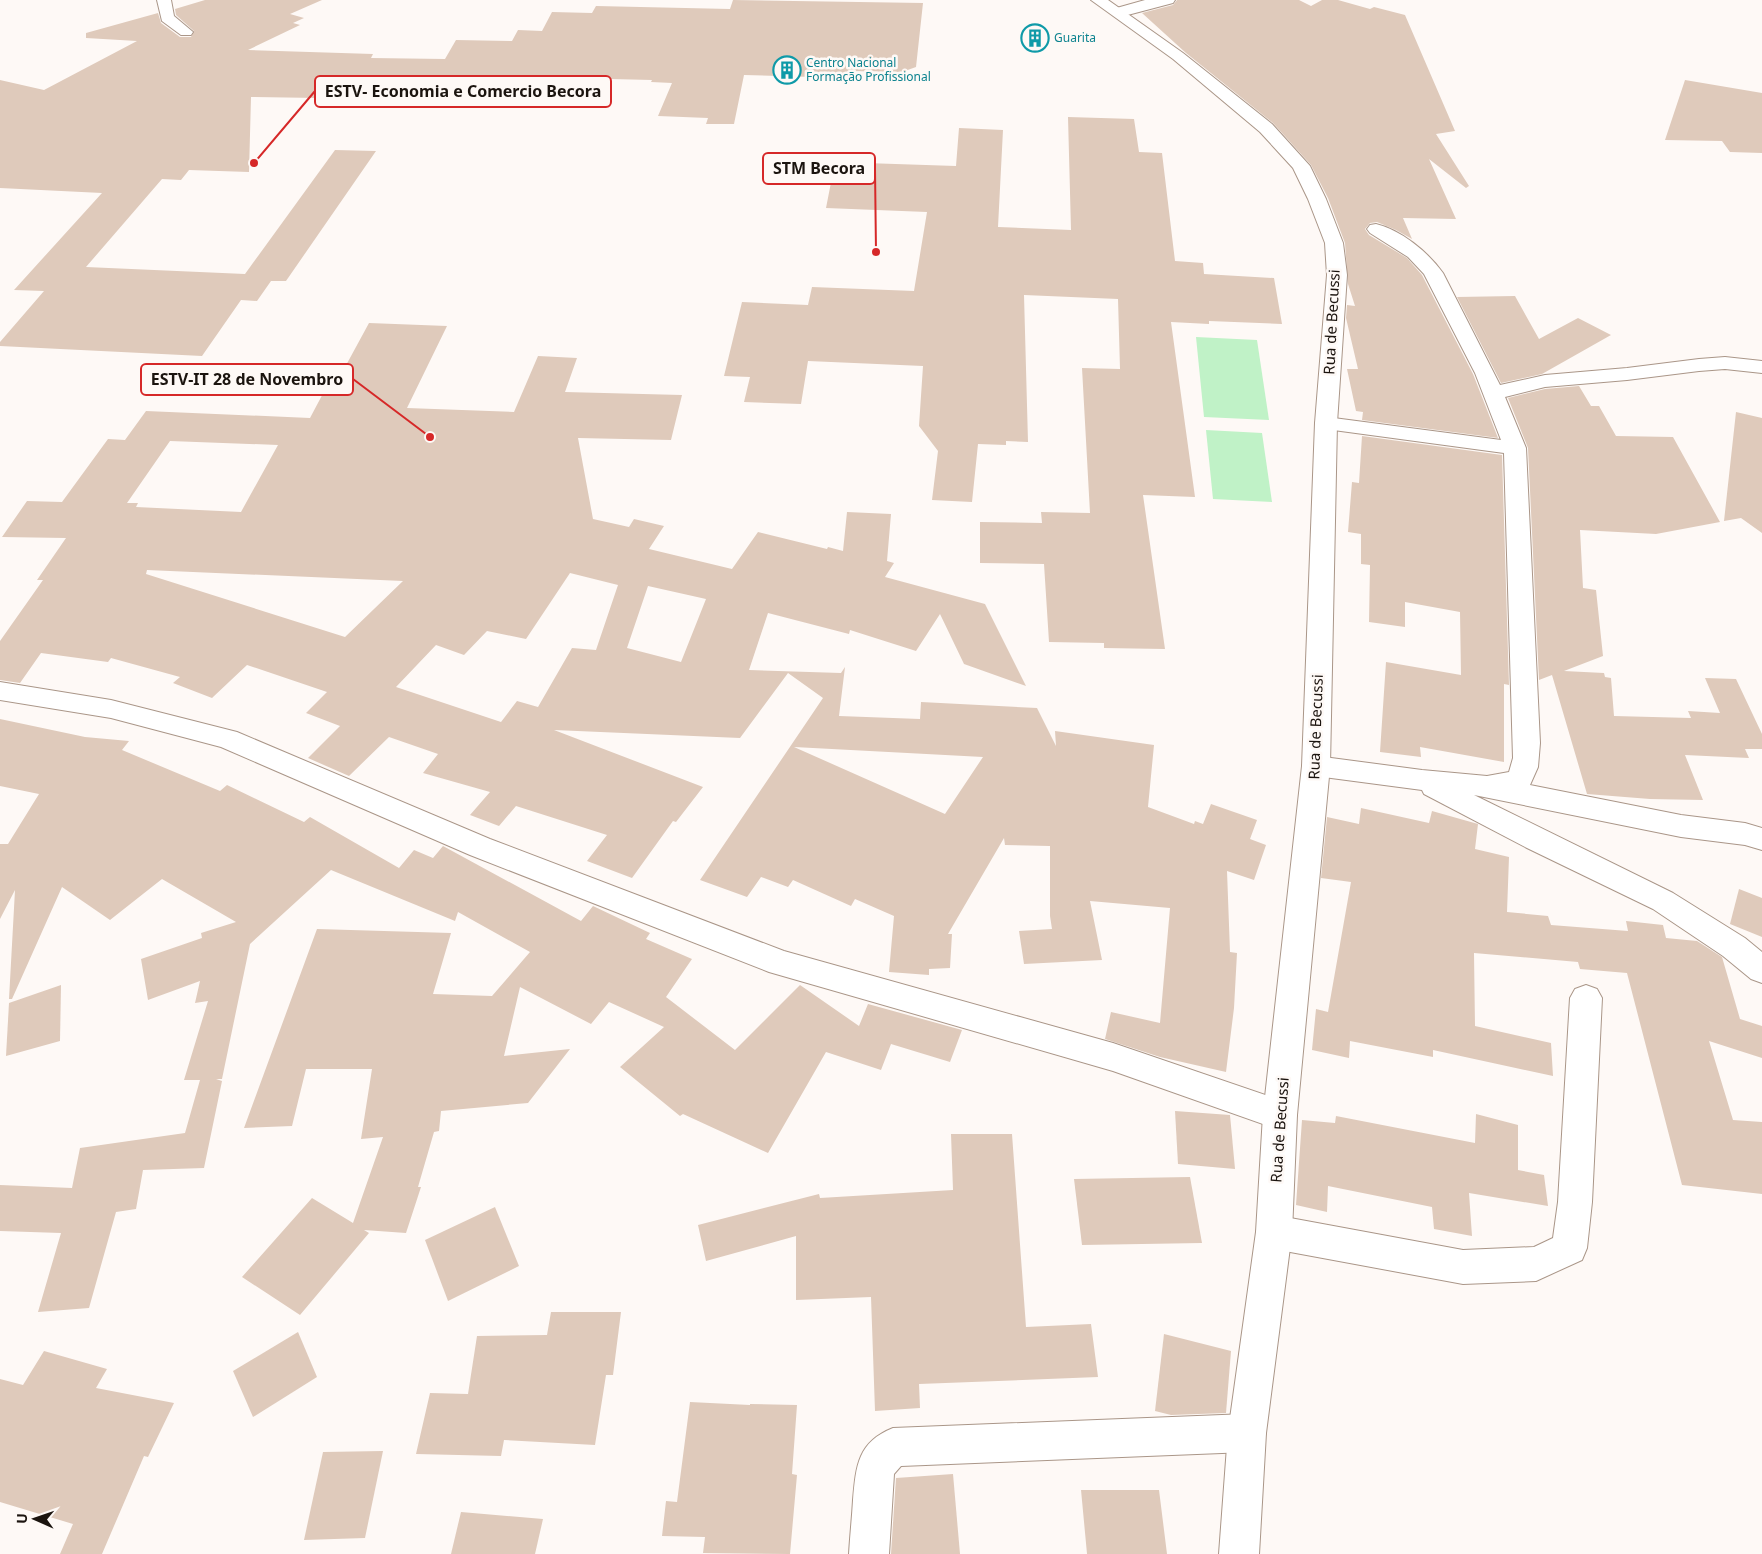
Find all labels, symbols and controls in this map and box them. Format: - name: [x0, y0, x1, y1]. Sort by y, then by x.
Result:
- building icon: Guarita: [1020, 23, 1050, 53]
- place label: Guarita: [1054, 29, 1096, 46]
- place label: Centro Nacional Formação Profissional: [806, 54, 931, 85]
- building icon: Centro Nacional Formação Profissional: [772, 55, 802, 85]
- callout: ESTV- Economia e Comercio Becora: [315, 76, 611, 107]
- text: ESTV- Economia e Comercio Becora: [325, 80, 601, 102]
- callout: STM Becora: [763, 153, 875, 184]
- text: STM Becora: [773, 157, 865, 179]
- street label: Rua de Becussi: [1318, 269, 1344, 375]
- callout: ESTV-IT 28 de Novembro: [141, 364, 353, 395]
- text: ESTV-IT 28 de Novembro: [151, 368, 343, 390]
- street label: Rua de Becussi: [1303, 674, 1327, 780]
- street label: Rua de Becussi: [1265, 1077, 1293, 1183]
- north arrow: [10, 1494, 60, 1544]
- text: U: [12, 1513, 31, 1524]

